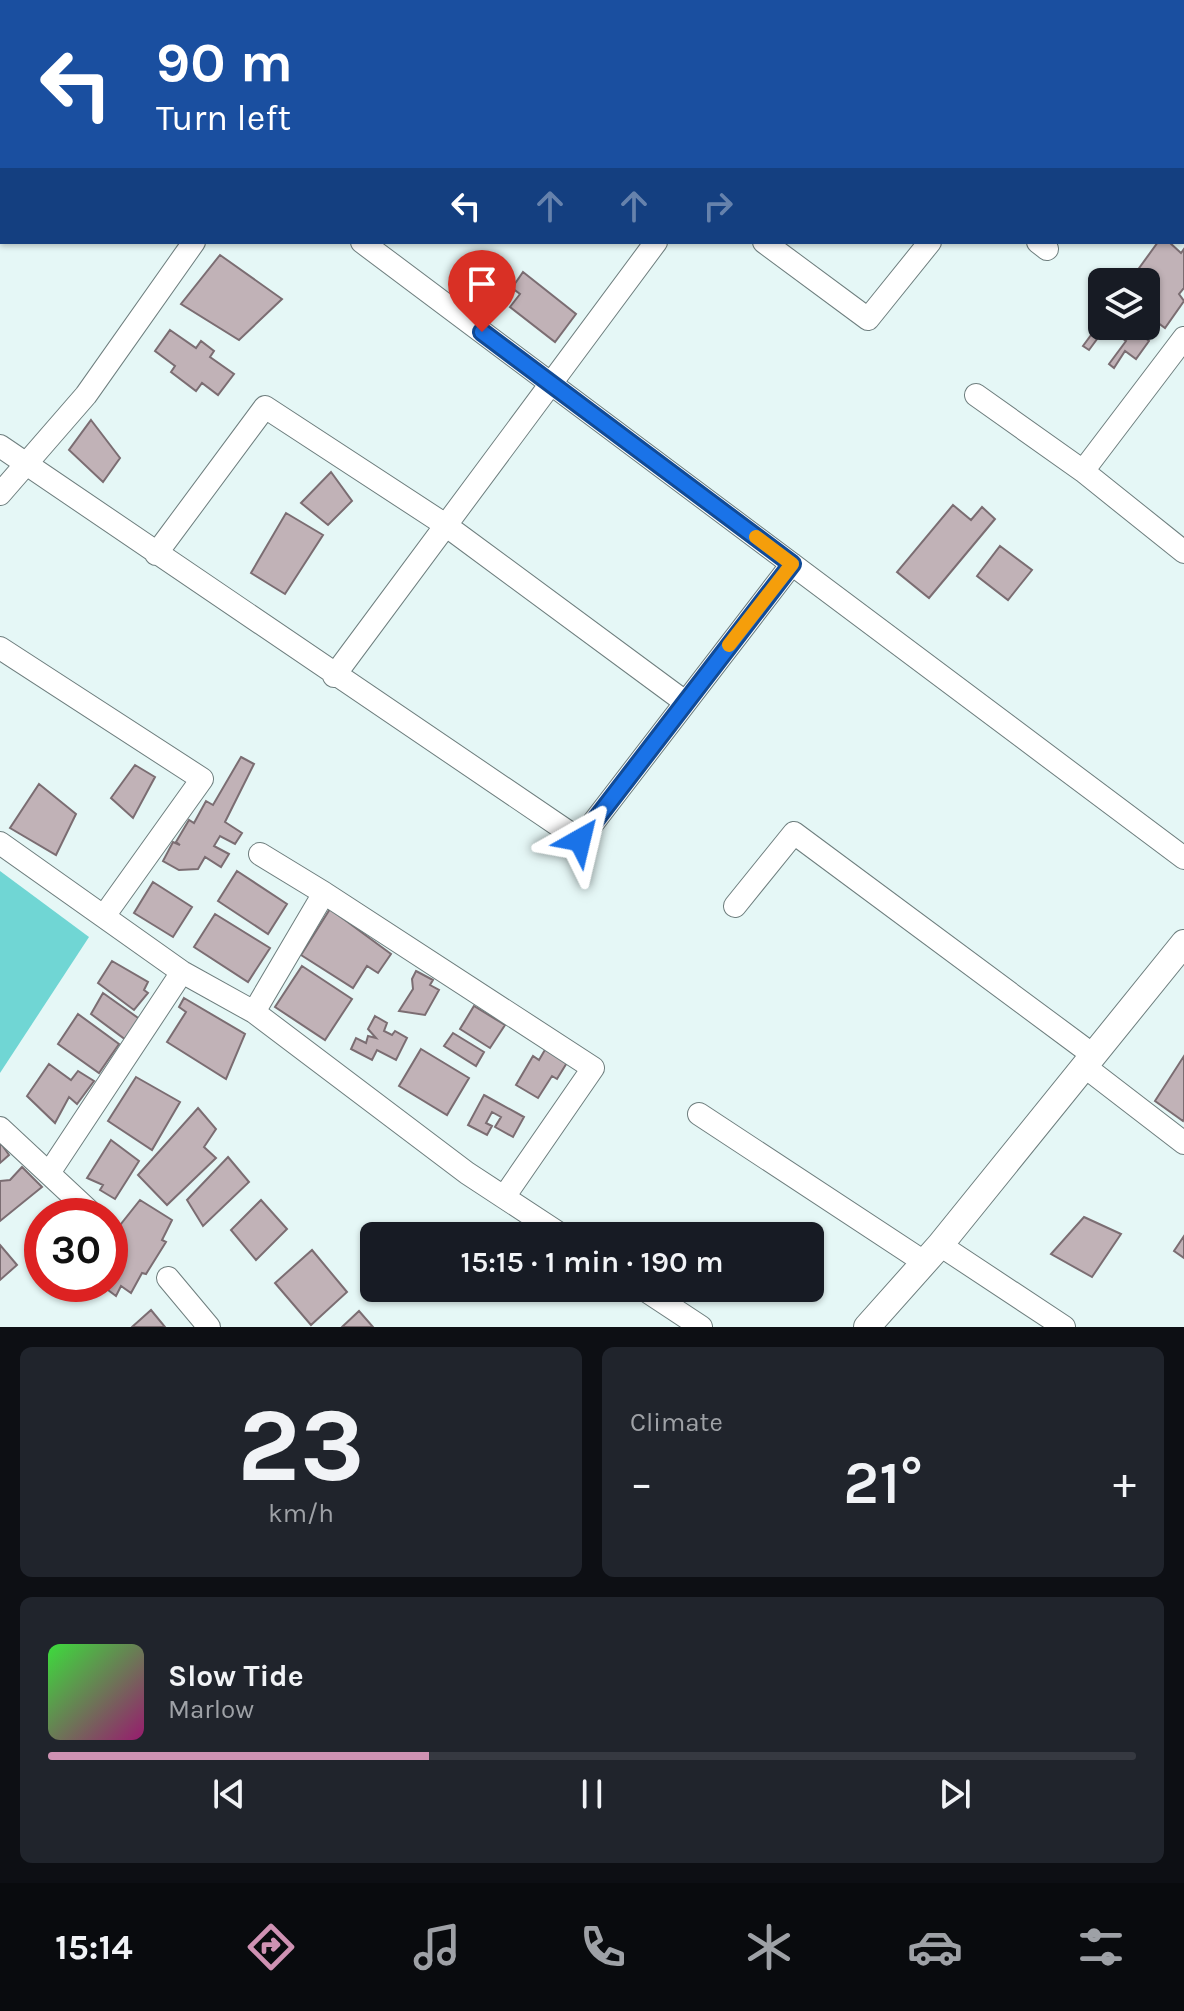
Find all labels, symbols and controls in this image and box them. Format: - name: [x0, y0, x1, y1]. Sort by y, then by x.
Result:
- text: 90 m: [156, 30, 293, 95]
- icon: left: [24, 32, 128, 136]
- text: Turn left: [156, 97, 291, 139]
- icon: left: [444, 184, 488, 228]
- icon: ahead: [528, 184, 572, 228]
- icon: ahead: [612, 184, 656, 228]
- icon: right: [696, 184, 740, 228]
- pin: [448, 250, 516, 332]
- icon: arrive: [460, 262, 504, 306]
- map controls: [1088, 268, 1160, 340]
- button: layers: [1088, 268, 1160, 340]
- position arrow: [538, 798, 622, 882]
- speed limit sign: 30: [24, 1198, 128, 1302]
- text: 15:15 · 1 min · 190 m: [461, 1244, 723, 1280]
- text: 23: [237, 1385, 365, 1506]
- text: Climate: [630, 1407, 723, 1438]
- text: 21°: [843, 1448, 923, 1518]
- text: −: [630, 1458, 653, 1509]
- text: +: [1113, 1458, 1136, 1509]
- text: km/h: [268, 1498, 334, 1529]
- text: Slow Tide: [168, 1658, 304, 1694]
- text: Marlow: [168, 1694, 254, 1725]
- icon: previous: [207, 1772, 251, 1816]
- icon: pause: [570, 1772, 614, 1816]
- icon: next: [933, 1772, 977, 1816]
- icon: directions: [243, 1919, 299, 1975]
- icon: music: [409, 1919, 465, 1975]
- icon: phone: [575, 1919, 631, 1975]
- icon: climate: [741, 1919, 797, 1975]
- icon: car: [907, 1919, 963, 1975]
- icon: filters: [1073, 1919, 1129, 1975]
- text: 15:14: [55, 1926, 133, 1968]

